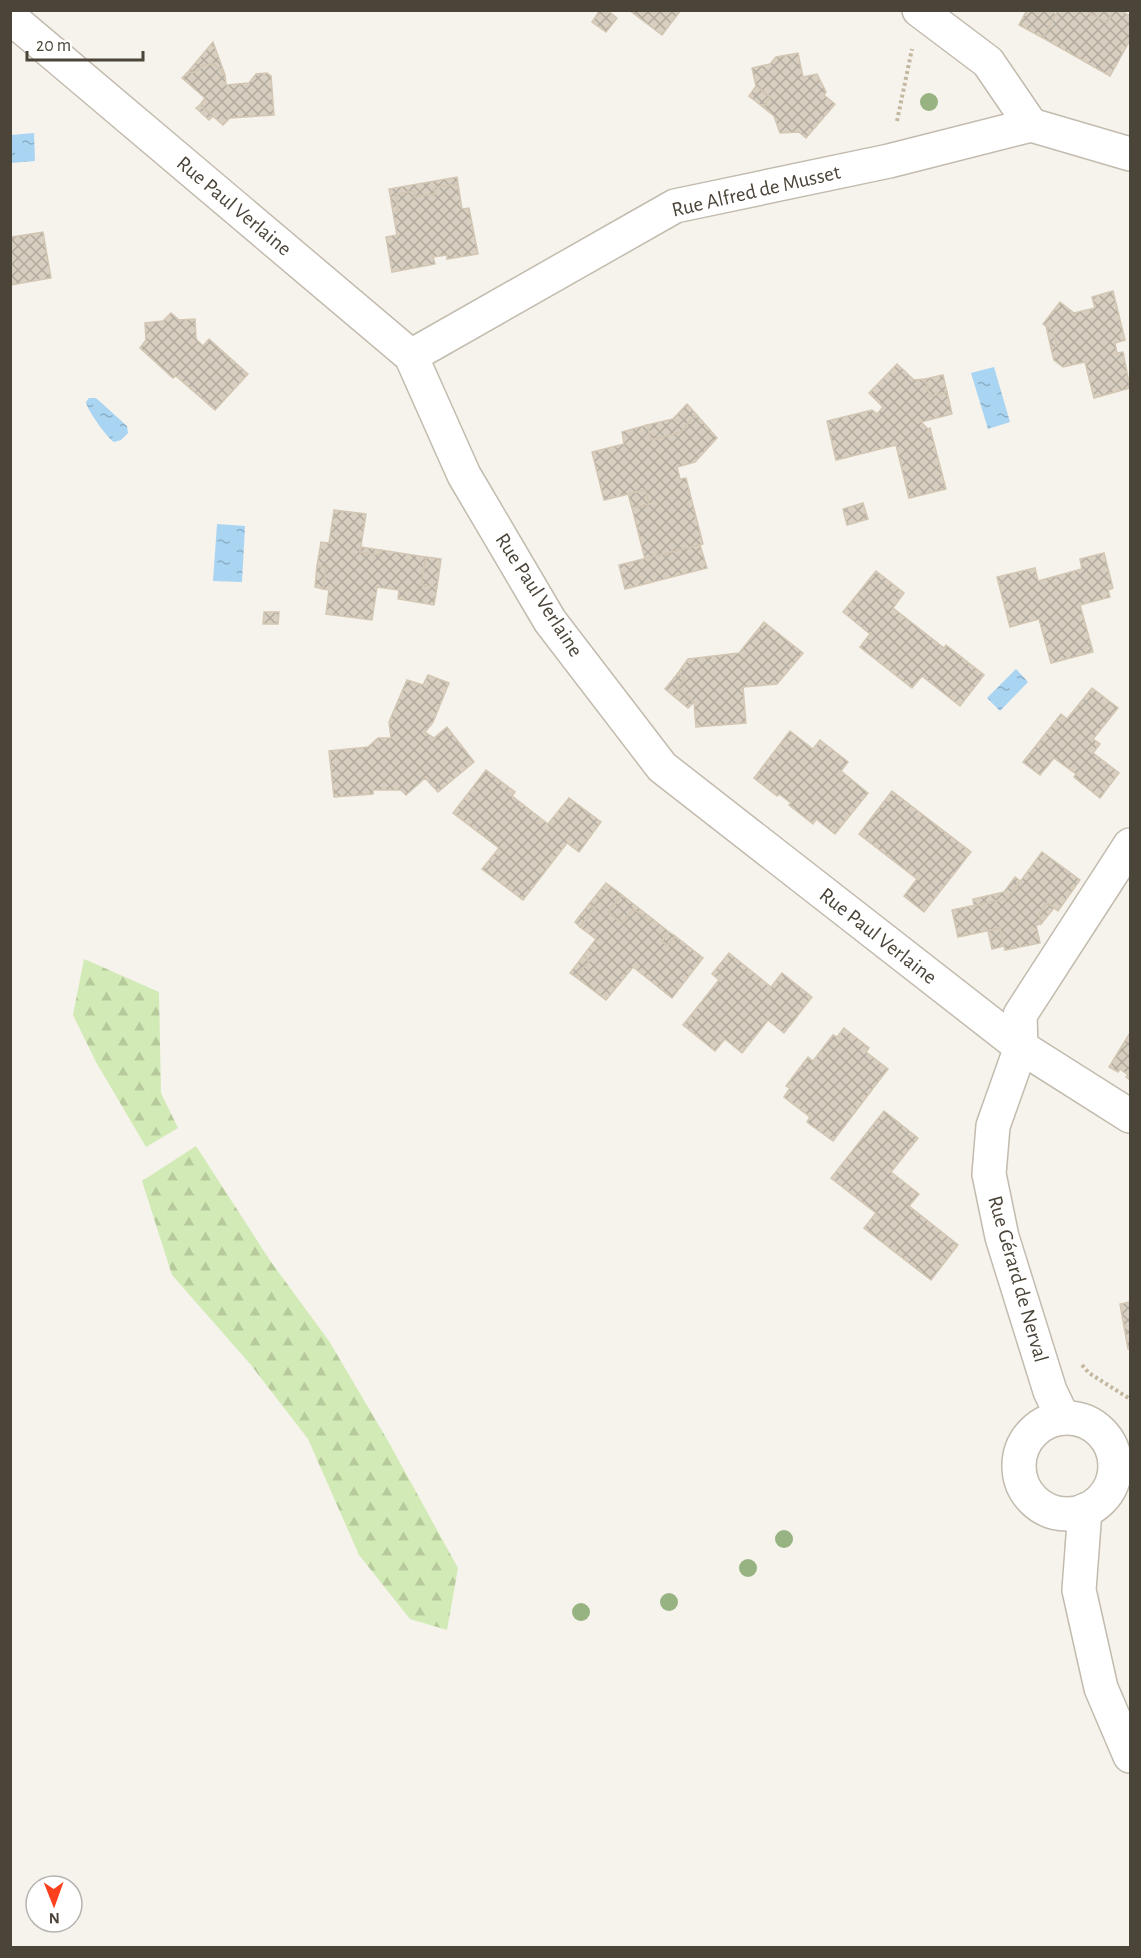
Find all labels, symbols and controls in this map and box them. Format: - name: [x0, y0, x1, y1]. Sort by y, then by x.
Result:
- scale bar: [27, 24, 142, 62]
- text: 20 m: [36, 37, 71, 55]
- street label: Rue Paul Verlaine: [173, 152, 295, 260]
- street label: Rue Alfred de Musset: [670, 161, 843, 221]
- street label: Rue Paul Verlaine: [491, 530, 587, 660]
- street label: Rue Paul Verlaine: [815, 884, 941, 988]
- street label: Rue Gérard de Nerval: [984, 1193, 1052, 1365]
- north arrow: [24, 1874, 84, 1934]
- text: N: [49, 1910, 60, 1926]

